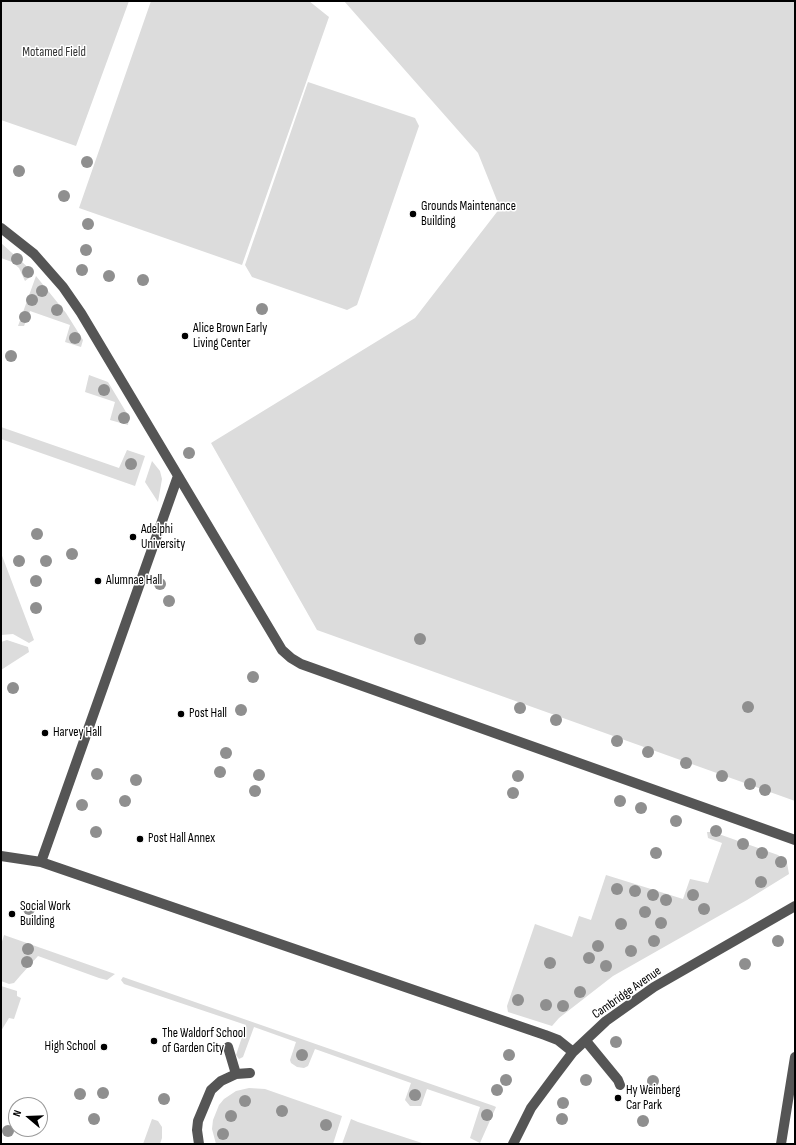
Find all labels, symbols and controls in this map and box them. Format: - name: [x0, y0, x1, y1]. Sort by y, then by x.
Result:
- park label: Motamed Field: [22, 45, 86, 61]
- place label: Grounds Maintenance Building: [421, 199, 516, 230]
- marker: Grounds Maintenance Building: [408, 209, 418, 219]
- place label: Alice Brown Early Living Center: [193, 321, 267, 352]
- marker: Alice Brown Early Living Center: [180, 331, 190, 341]
- place label: Adelphi University: [141, 522, 185, 553]
- marker: Adelphi University: [128, 532, 138, 542]
- place label: Alumnae Hall: [106, 573, 162, 589]
- marker: Alumnae Hall: [93, 576, 103, 586]
- place label: Post Hall: [189, 706, 227, 722]
- marker: Post Hall: [176, 709, 186, 719]
- place label: Harvey Hall: [53, 725, 102, 741]
- marker: Harvey Hall: [40, 728, 50, 738]
- place label: Post Hall Annex: [148, 831, 215, 847]
- marker: Post Hall Annex: [135, 834, 145, 844]
- place label: Social Work Building: [20, 899, 70, 930]
- marker: Social Work Building: [7, 909, 17, 919]
- street label: Cambridge Avenue: [590, 963, 664, 1023]
- place label: The Waldorf School of Garden City: [162, 1026, 246, 1057]
- marker: The Waldorf School of Garden City: [149, 1036, 159, 1046]
- place label: High School: [45, 1039, 96, 1055]
- marker: High School: [99, 1042, 109, 1052]
- place label: Hy Weinberg Car Park: [626, 1083, 680, 1114]
- marker: Hy Weinberg Car Park: [613, 1093, 623, 1103]
- north arrow: [8, 1097, 48, 1137]
- text: N: [10, 1108, 24, 1118]

